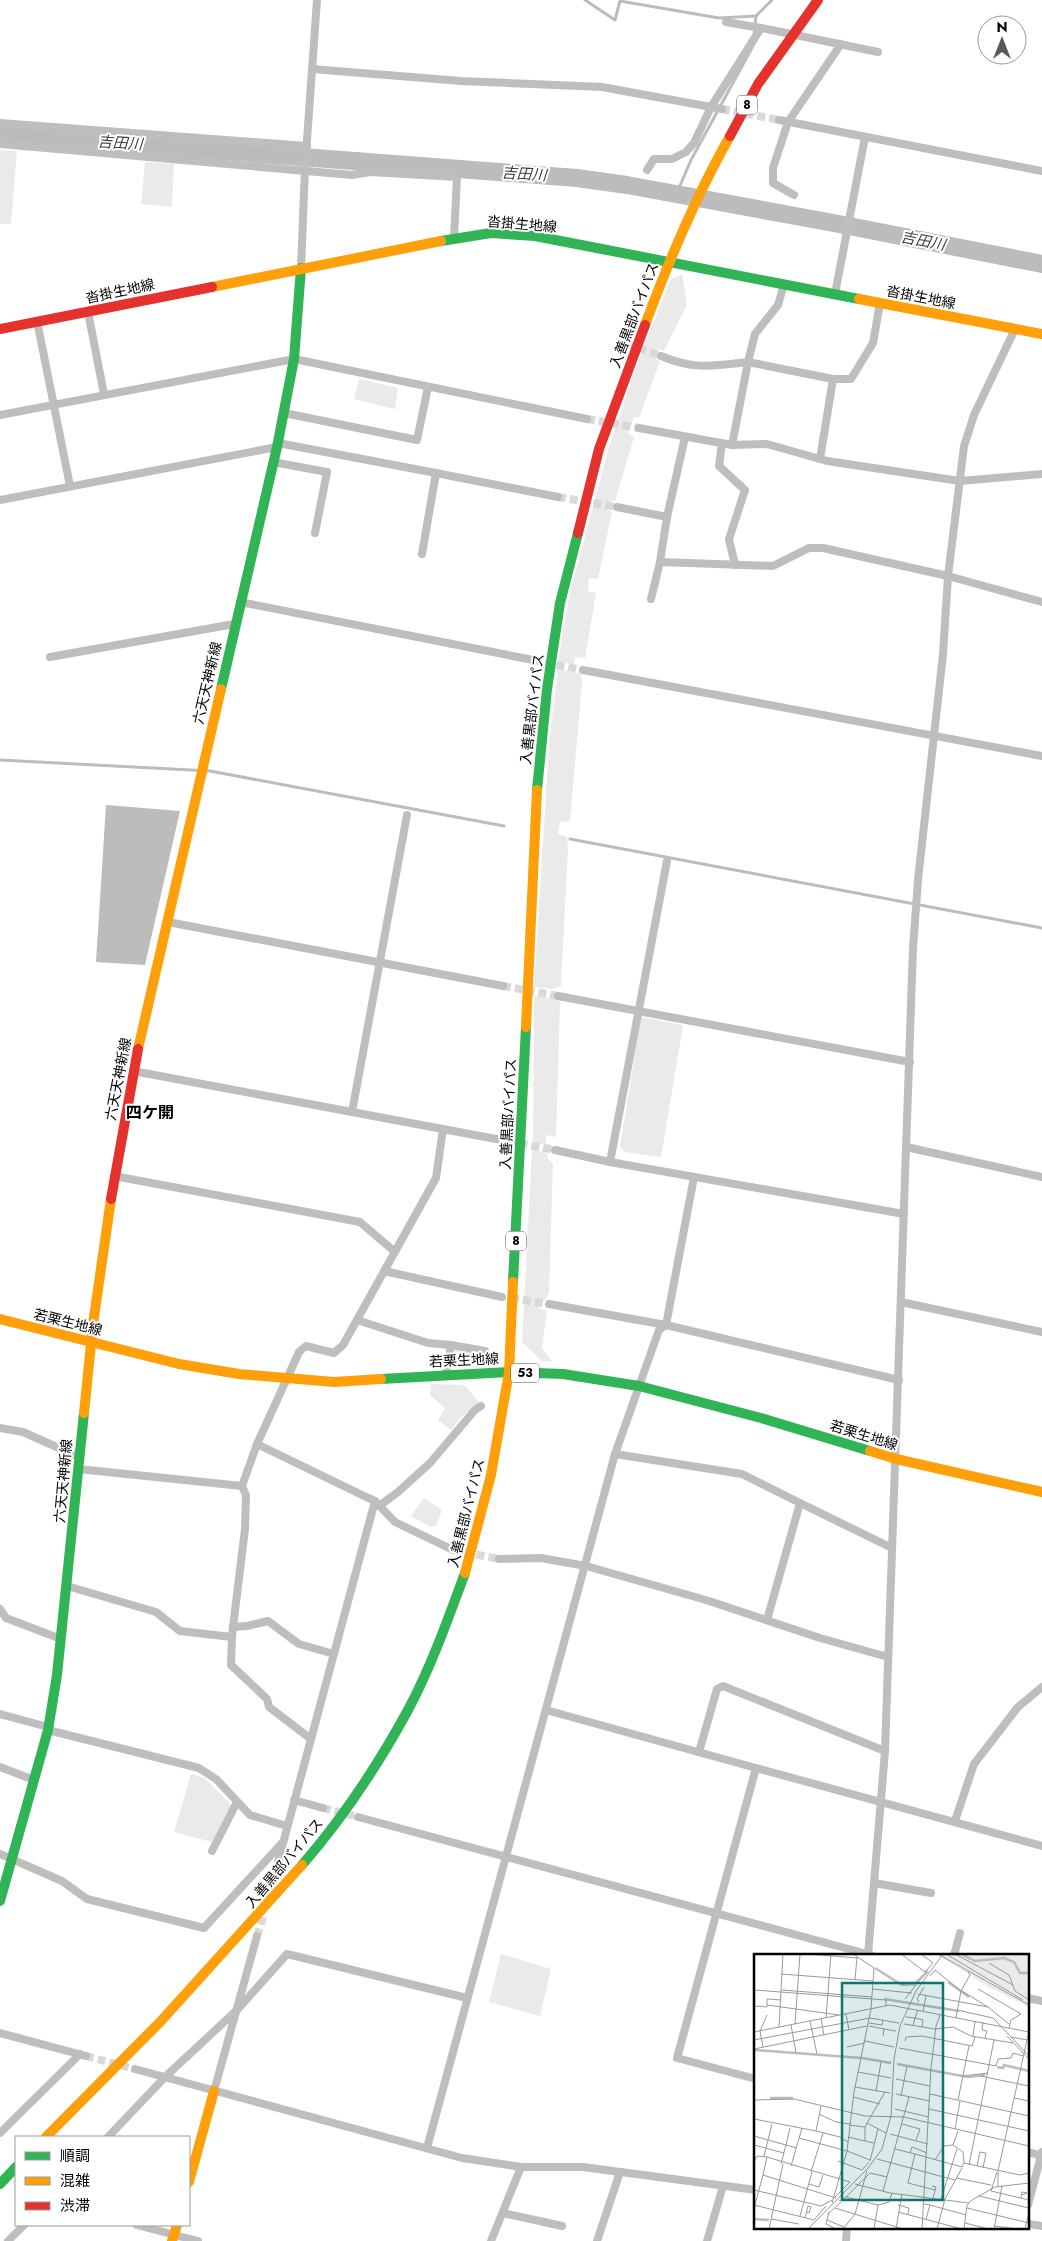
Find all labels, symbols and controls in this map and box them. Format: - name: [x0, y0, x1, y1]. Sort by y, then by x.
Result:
- north arrow: [977, 15, 1027, 65]
- text: N: [996, 17, 1008, 37]
- road number: 8: [737, 96, 757, 114]
- water label: 吉田川: [97, 130, 145, 156]
- water label: 吉田川: [501, 161, 549, 187]
- street label: 沓掛生地線: [486, 211, 558, 237]
- water label: 吉田川: [899, 226, 949, 256]
- street label: 入善黒部バイパス: [605, 259, 663, 371]
- street label: 沓掛生地線: [84, 274, 156, 308]
- street label: 沓掛生地線: [885, 281, 957, 313]
- street label: 六天天神新線: [188, 640, 226, 726]
- street label: 入善黒部バイパス: [515, 652, 549, 766]
- street label: 六天天神新線: [100, 1036, 136, 1122]
- street label: 入善黒部バイパス: [495, 1058, 521, 1170]
- district label: 四ケ開: [126, 1101, 174, 1124]
- road number: 8: [506, 1232, 526, 1250]
- street label: 若栗生地線: [32, 1304, 104, 1340]
- street label: 若栗生地線: [429, 1348, 499, 1372]
- road number: 53: [511, 1364, 539, 1382]
- street label: 若栗生地線: [828, 1415, 900, 1455]
- street label: 六天天神新線: [49, 1438, 77, 1524]
- street label: 入善黒部バイパス: [443, 1456, 489, 1570]
- street label: 入善黒部バイパス: [240, 1814, 328, 1912]
- inset map: [754, 1954, 1030, 2228]
- legend: [15, 2136, 190, 2226]
- text: 順調: [60, 2145, 90, 2167]
- text: 混雑: [60, 2170, 90, 2192]
- text: 渋滞: [60, 2195, 90, 2217]

